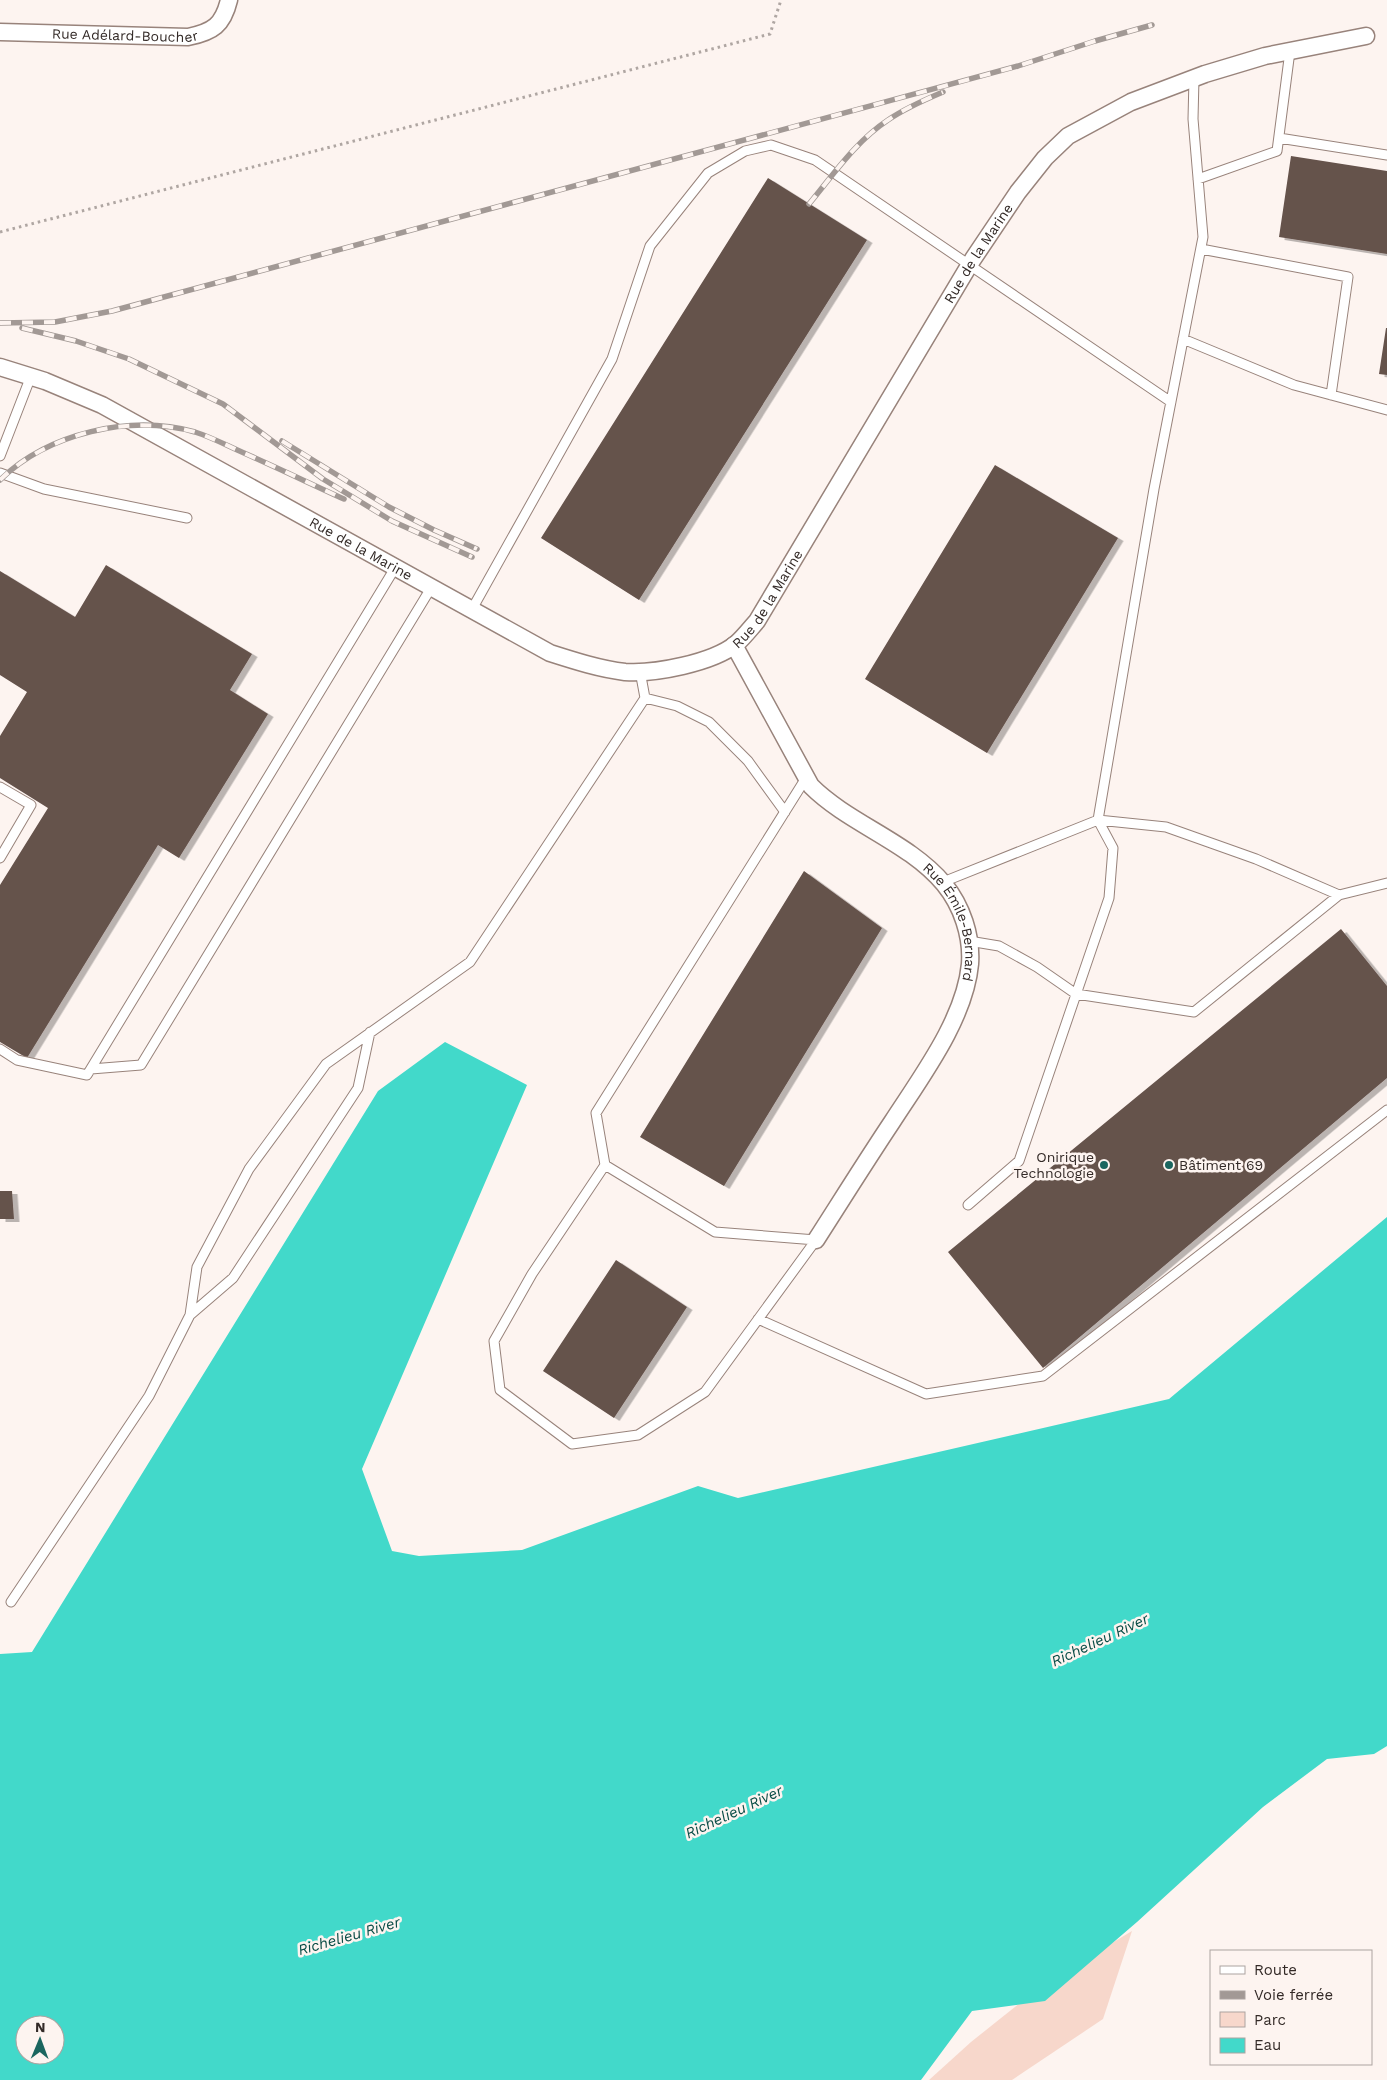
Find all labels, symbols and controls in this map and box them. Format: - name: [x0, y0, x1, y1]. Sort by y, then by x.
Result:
- street label: Rue Adélard-Boucher: [52, 25, 200, 46]
- street label: Rue de la Marine: [941, 201, 1016, 306]
- street label: Rue de la Marine: [307, 514, 415, 583]
- street label: Rue de la Marine: [729, 547, 806, 651]
- street label: Rue Émile-Bernard: [920, 859, 978, 983]
- place label: Onirique Technologie: [1014, 1149, 1094, 1181]
- place label: Bâtiment 69: [1179, 1157, 1263, 1173]
- marker: Onirique Technologie: [1098, 1159, 1110, 1171]
- marker: Bâtiment 69: [1163, 1159, 1175, 1171]
- water label: Richelieu River: [1048, 1609, 1153, 1670]
- water label: Richelieu River: [682, 1781, 787, 1842]
- water label: Richelieu River: [296, 1913, 403, 1959]
- legend: [1210, 1950, 1372, 2065]
- text: Route: [1254, 1961, 1297, 1979]
- text: Voie ferrée: [1254, 1986, 1333, 2004]
- text: Parc: [1254, 2011, 1286, 2029]
- north arrow: [15, 2015, 65, 2065]
- text: N: [35, 2019, 46, 2035]
- text: Eau: [1254, 2036, 1281, 2054]

